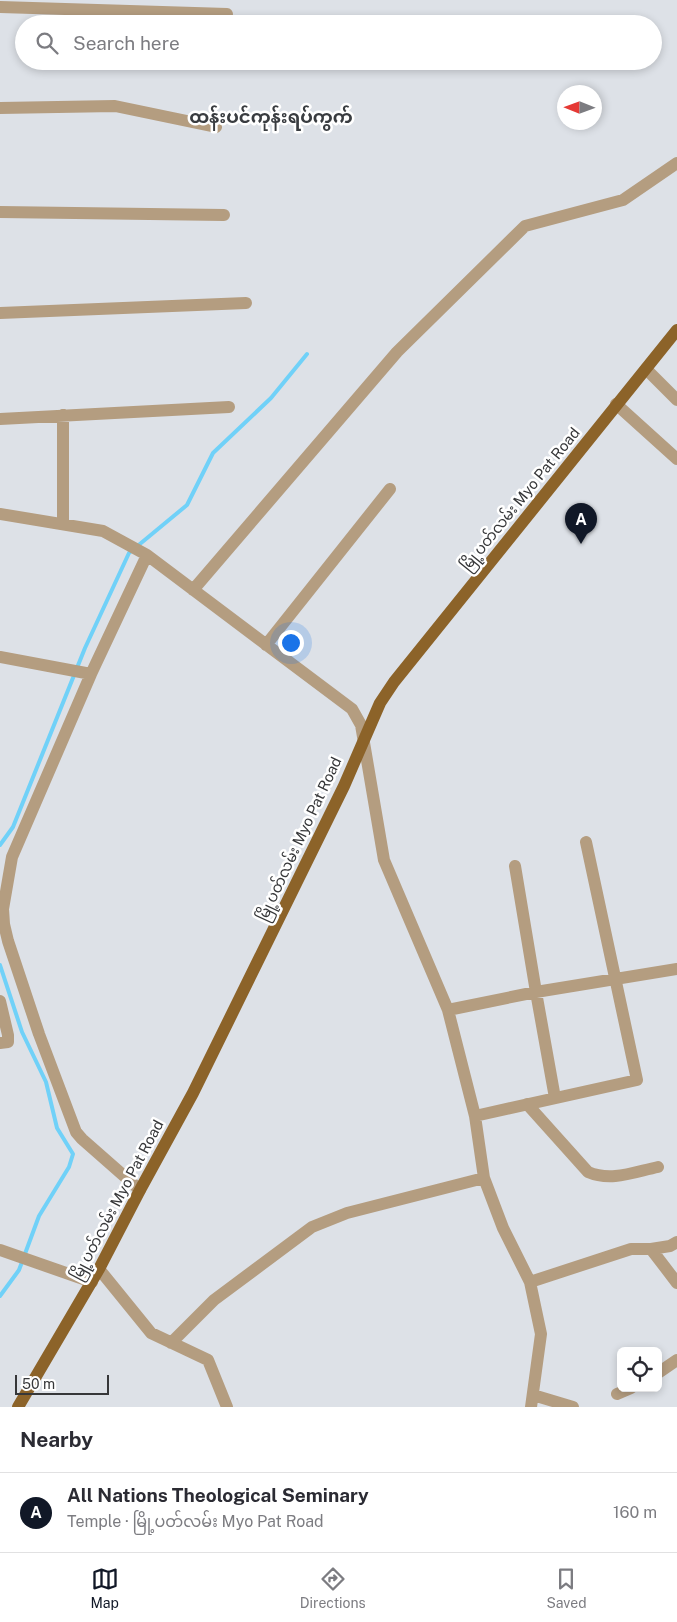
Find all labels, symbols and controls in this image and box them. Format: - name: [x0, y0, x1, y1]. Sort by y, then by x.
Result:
- search box: [15, 15, 662, 70]
- icon: search: [33, 29, 61, 57]
- text: Search here: [73, 32, 180, 54]
- north arrow: [557, 85, 602, 130]
- district label: ထန်းပင်ကုန်းရပ်ကွက်: [189, 105, 353, 131]
- street label: မြို့ပတ်လမ်း Myo Pat Road: [456, 423, 586, 576]
- pin: A: [565, 503, 597, 544]
- your location: [278, 630, 304, 656]
- street label: မြို့ပတ်လမ်း Myo Pat Road: [253, 754, 348, 925]
- street label: မြို့ပတ်လမ်း Myo Pat Road: [67, 1116, 170, 1285]
- map controls: [617, 1347, 662, 1392]
- button: locate: [617, 1347, 662, 1392]
- scale bar: [15, 1372, 109, 1395]
- text: 50 m: [22, 1376, 55, 1392]
- text: Nearby: [20, 1427, 93, 1452]
- text: All Nations Theological Seminary: [67, 1484, 369, 1506]
- text: A: [30, 1503, 42, 1522]
- text: 160 m: [613, 1503, 657, 1522]
- text: Temple · မြို့ပတ်လမ်း Myo Pat Road: [67, 1512, 324, 1531]
- tab: Map: [90, 1565, 119, 1611]
- tab: Directions: [300, 1565, 366, 1611]
- tab: Saved: [546, 1565, 587, 1611]

